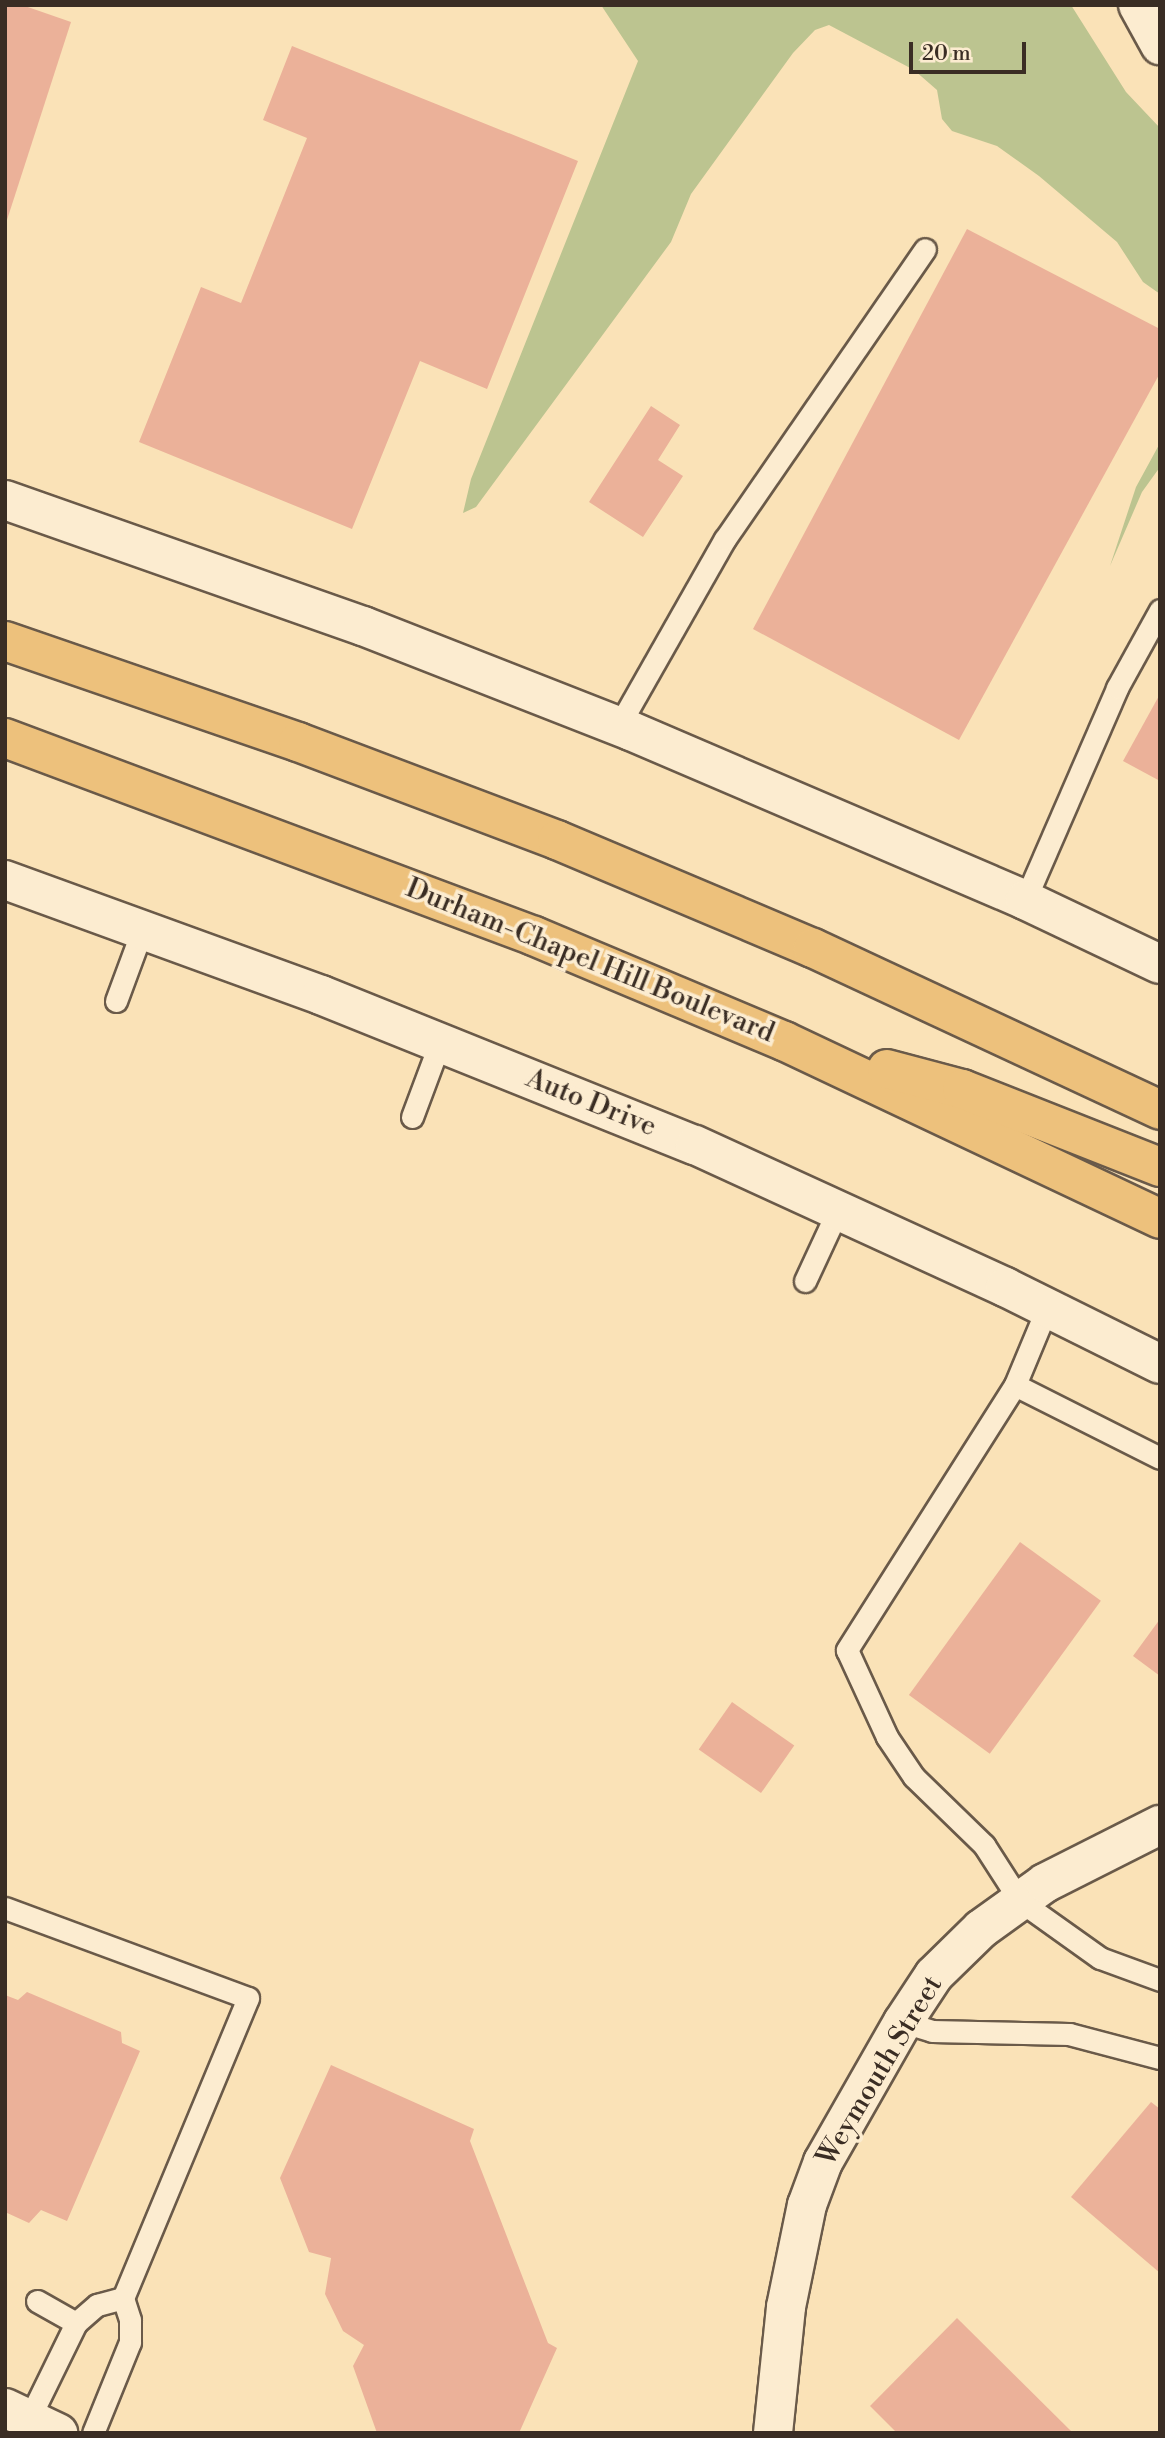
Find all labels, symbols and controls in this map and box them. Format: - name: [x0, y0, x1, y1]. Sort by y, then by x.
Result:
- scale bar: [913, 28, 1030, 72]
- text: 20 m: [922, 41, 971, 67]
- street label: Durham-Chapel Hill Boulevard: [401, 872, 779, 1050]
- street label: Auto Drive: [521, 1062, 661, 1144]
- street label: Weymouth Street: [810, 1970, 950, 2172]

